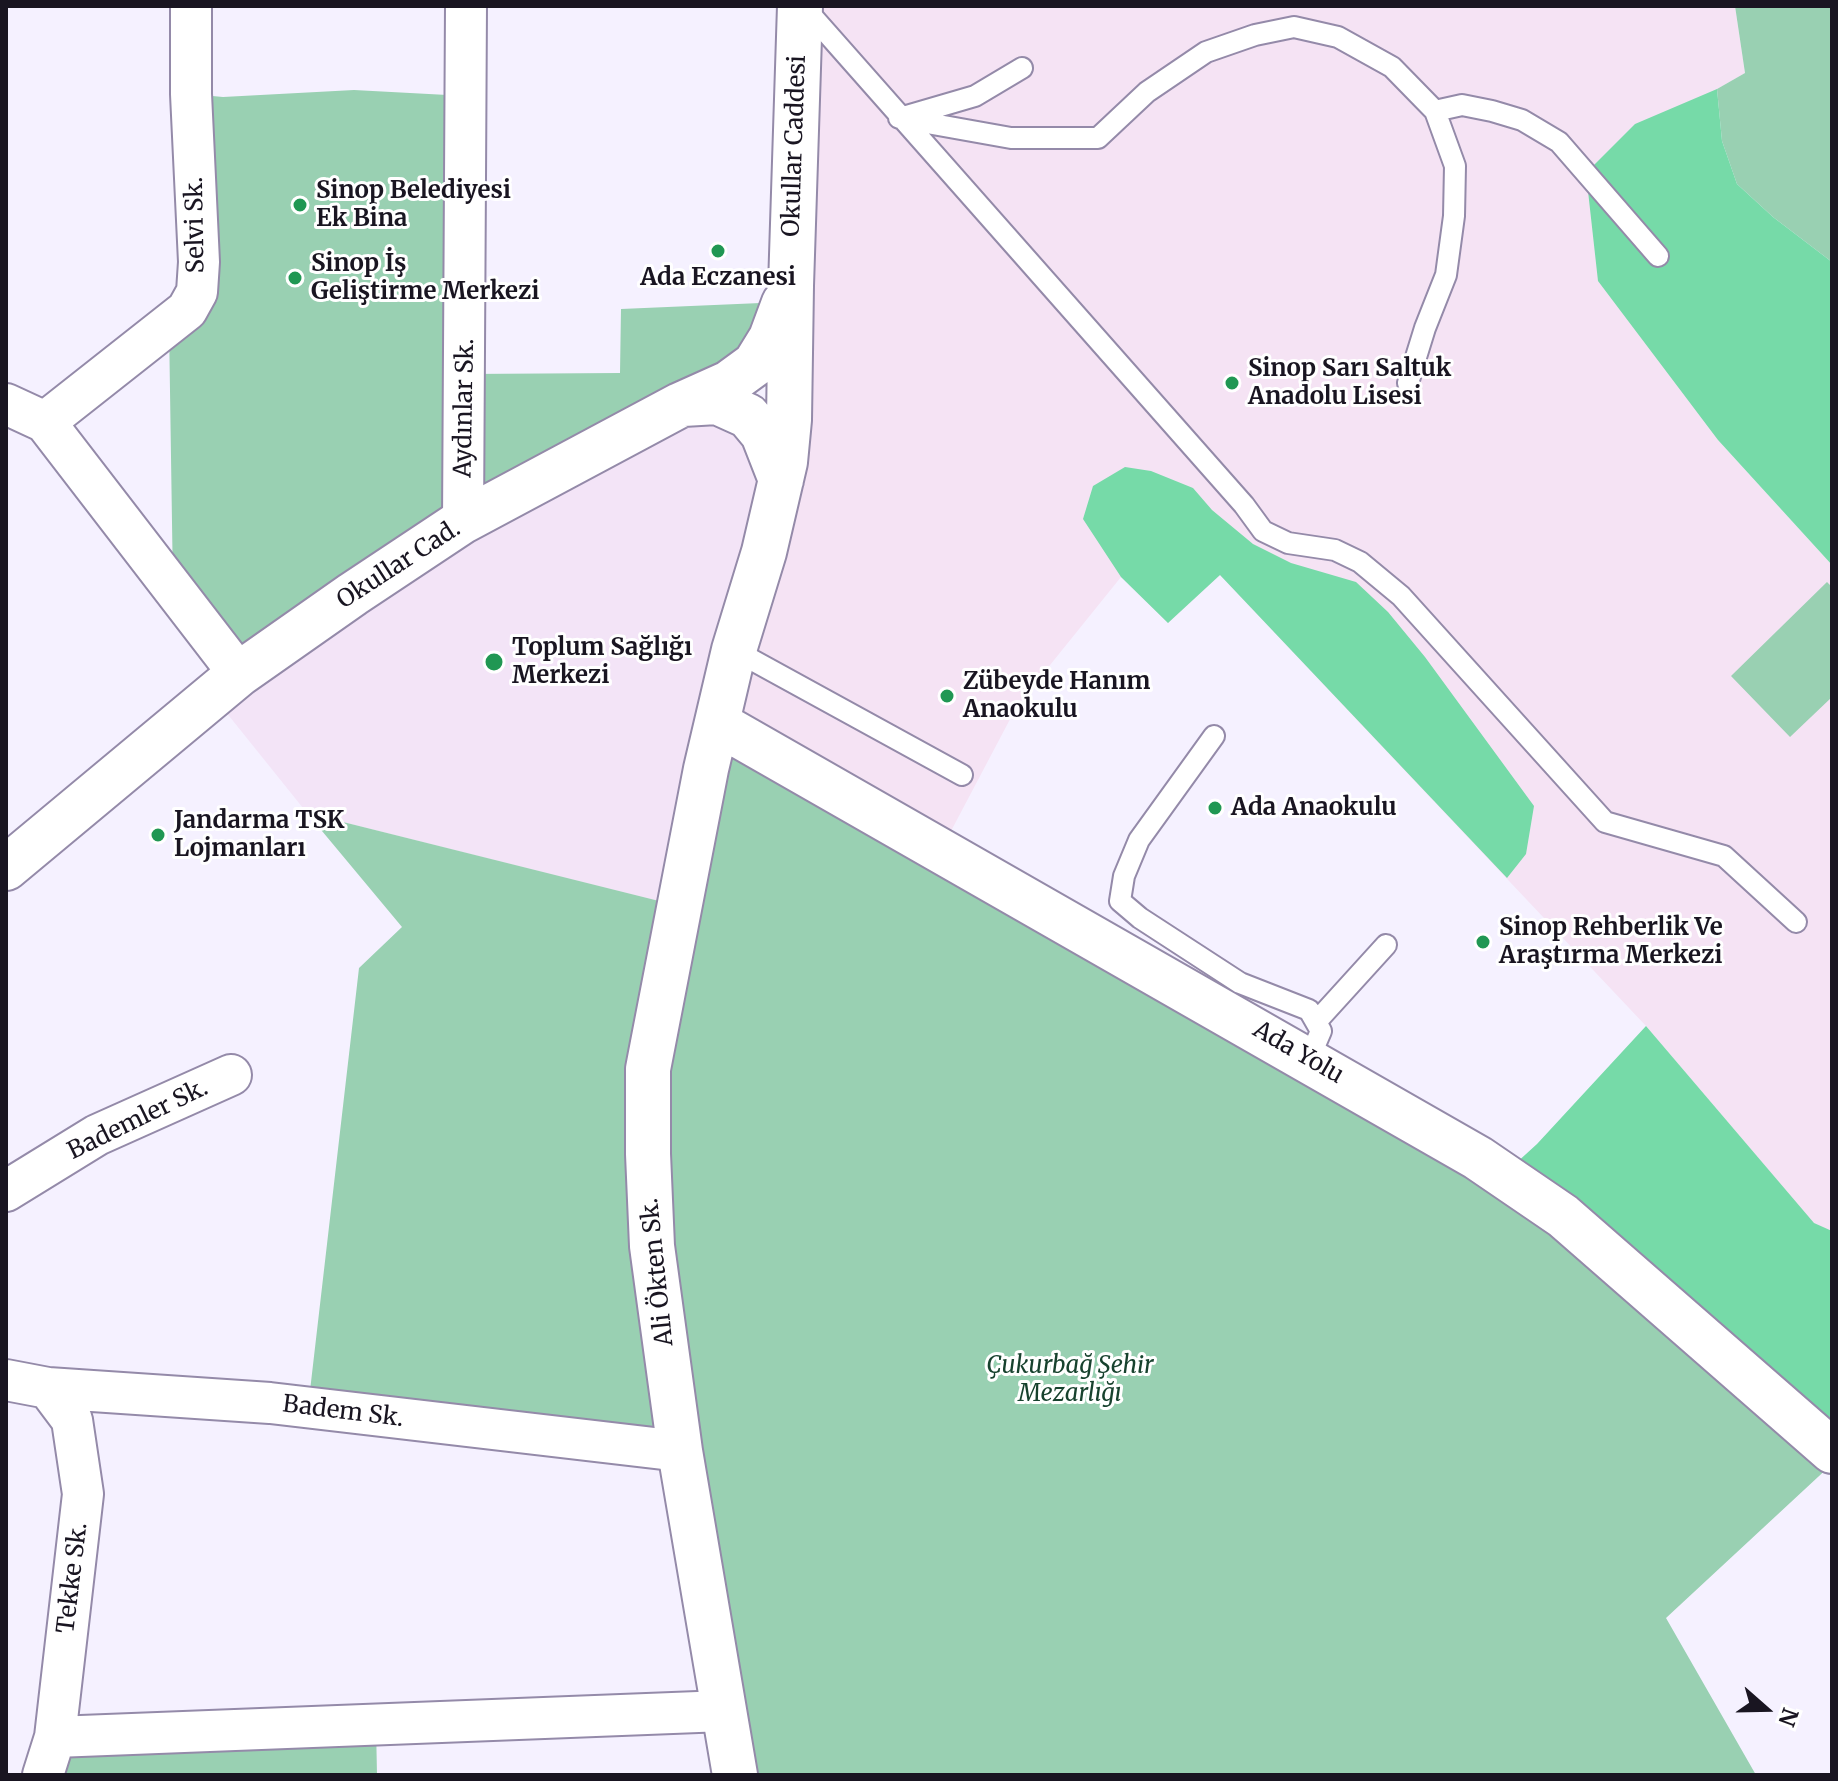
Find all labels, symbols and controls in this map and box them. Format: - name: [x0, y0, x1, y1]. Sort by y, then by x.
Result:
- street label: Okullar Caddesi: [777, 55, 813, 237]
- street label: Selvi Sk.: [181, 176, 211, 274]
- place label: Sinop Belediyesi Ek Bina: [316, 177, 511, 233]
- marker: Sinop Belediyesi Ek Bina: [291, 196, 309, 214]
- marker: Ada Eczanesi: [709, 242, 727, 260]
- place label: Sinop İş Geliştirme Merkezi: [311, 250, 539, 306]
- place label: Ada Eczanesi: [640, 264, 796, 292]
- marker: Sinop İş Geliştirme Merkezi: [286, 269, 304, 287]
- street label: Aydınlar Sk.: [449, 338, 481, 478]
- place label: Sinop Sarı Saltuk Anadolu Lisesi: [1248, 355, 1451, 411]
- marker: Sinop Sarı Saltuk Anadolu Lisesi: [1223, 374, 1241, 392]
- street label: Okullar Cad.: [332, 515, 466, 615]
- place label: Toplum Sağlığı Merkezi: [512, 634, 692, 690]
- marker: Toplum Sağlığı Merkezi: [483, 651, 505, 673]
- place label: Zübeyde Hanım Anaokulu: [963, 668, 1150, 724]
- marker: Zübeyde Hanım Anaokulu: [938, 687, 956, 705]
- place label: Ada Anaokulu: [1231, 794, 1397, 822]
- marker: Ada Anaokulu: [1206, 799, 1224, 817]
- place label: Jandarma TSK Lojmanları: [174, 807, 345, 863]
- marker: Jandarma TSK Lojmanları: [149, 826, 167, 844]
- place label: Sinop Rehberlik Ve Araştırma Merkezi: [1499, 914, 1723, 970]
- marker: Sinop Rehberlik Ve Araştırma Merkezi: [1474, 933, 1492, 951]
- street label: Ada Yolu: [1248, 1016, 1348, 1090]
- street label: Bademler Sk.: [63, 1074, 213, 1166]
- street label: Ali Ökten Sk.: [636, 1197, 680, 1347]
- park label: Çukurbağ Şehir Mezarlığı: [986, 1352, 1154, 1408]
- street label: Badem Sk.: [281, 1390, 405, 1434]
- street label: Tekke Sk.: [52, 1521, 94, 1635]
- north arrow: [1726, 1669, 1806, 1749]
- text: N: [1772, 1704, 1805, 1730]

